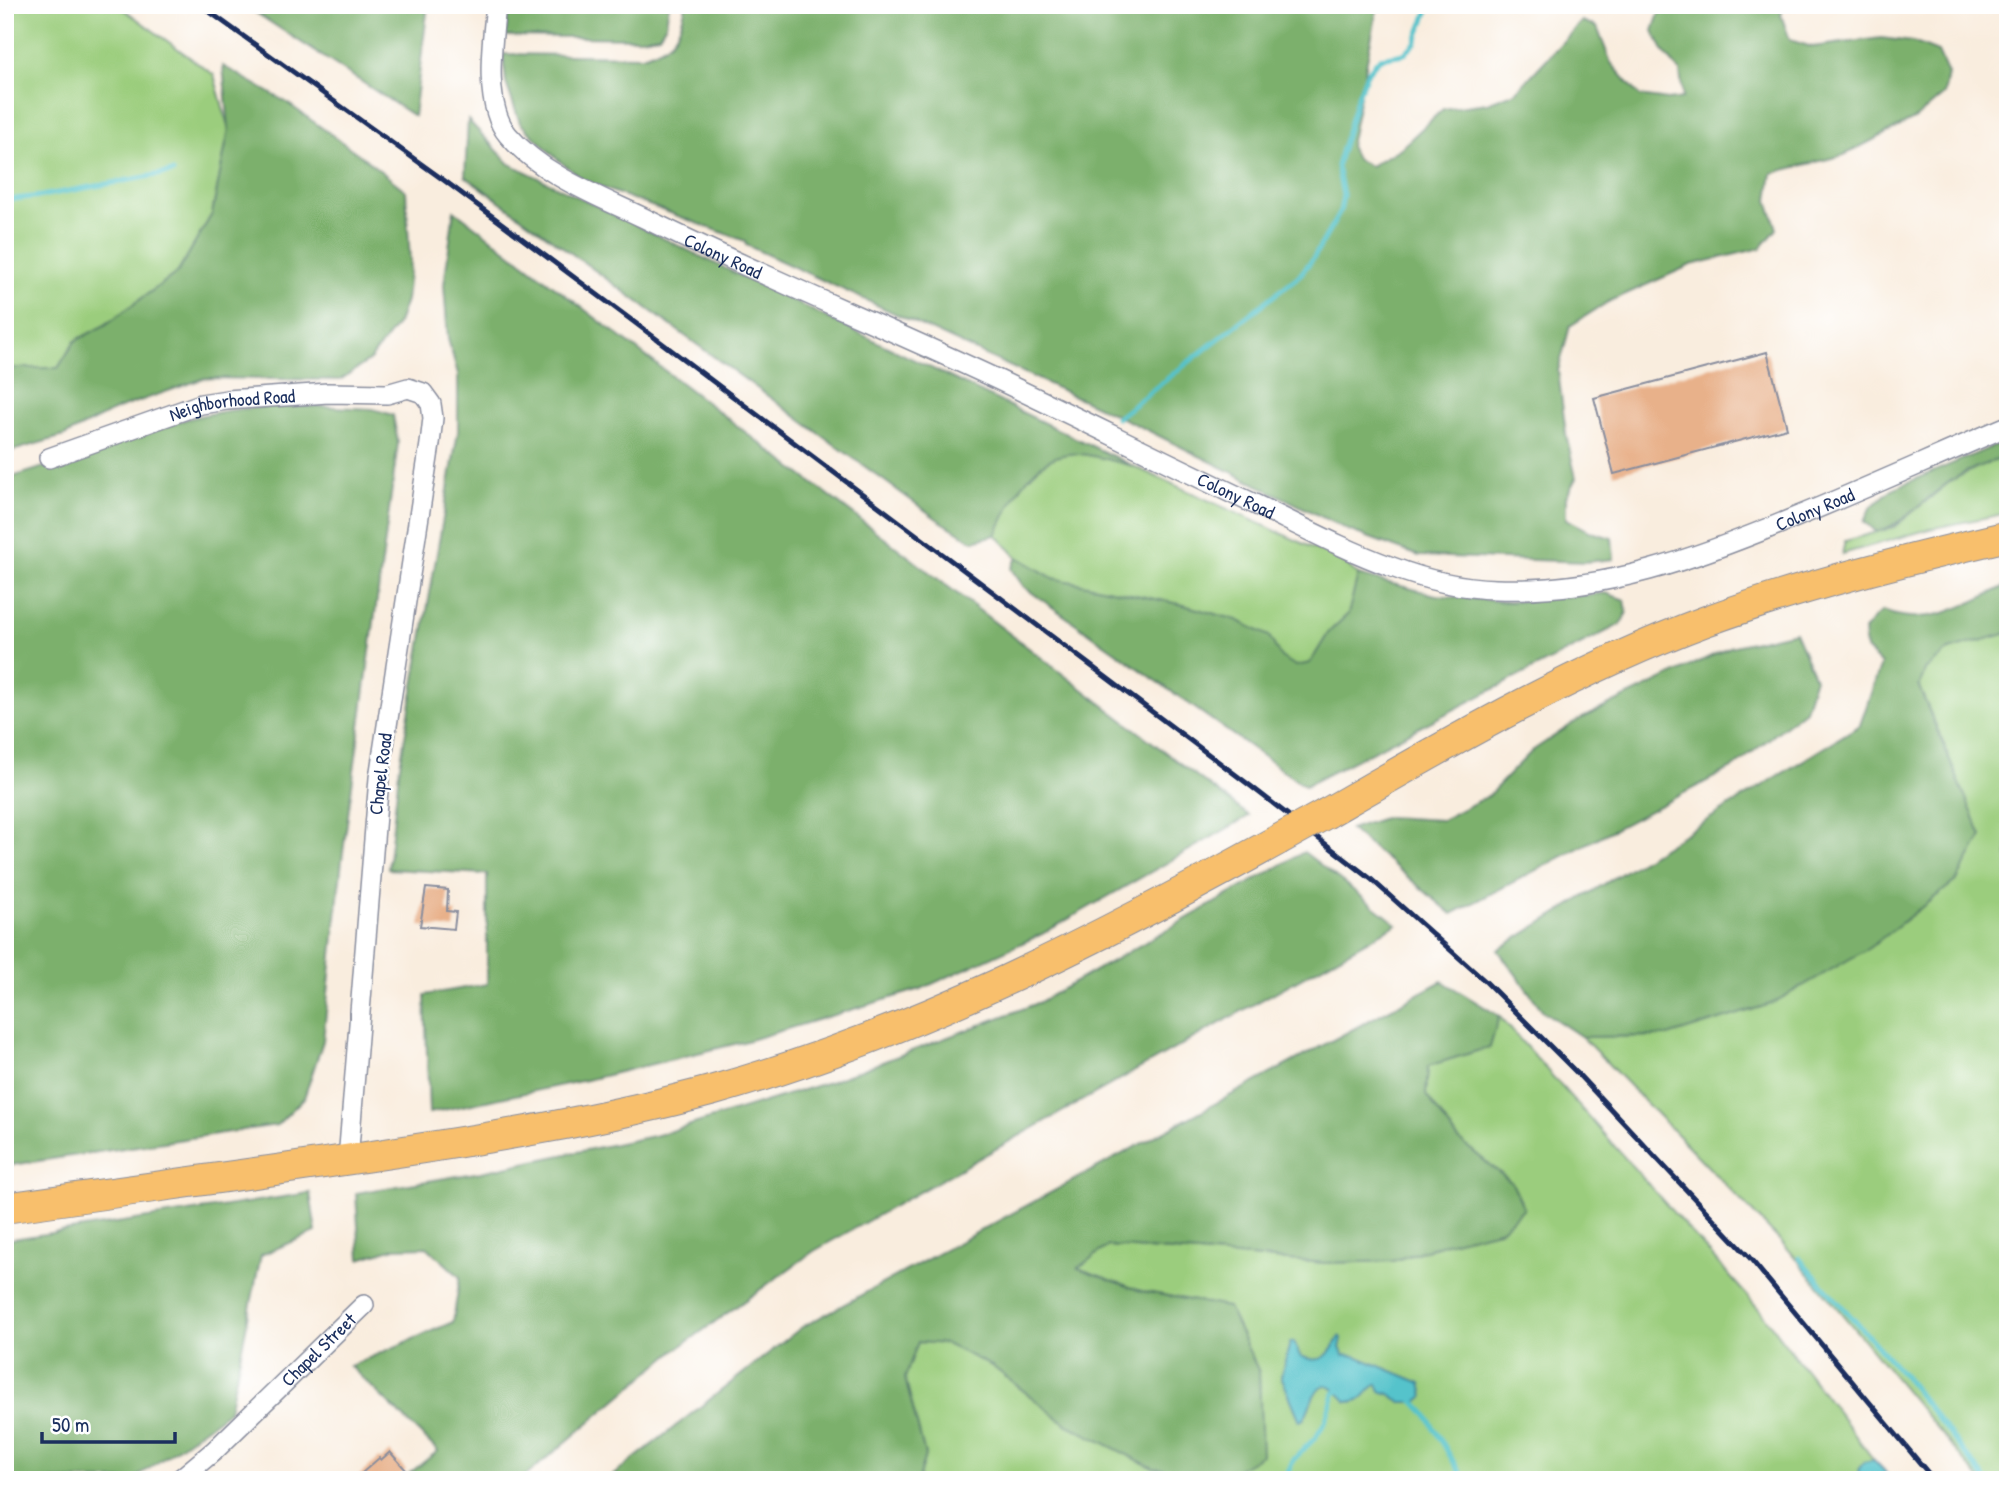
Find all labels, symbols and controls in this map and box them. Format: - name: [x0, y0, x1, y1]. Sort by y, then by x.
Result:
- street label: Colony Road: [680, 226, 767, 285]
- street label: Neighborhood Road: [165, 382, 296, 427]
- street label: Colony Road: [1193, 466, 1280, 525]
- street label: Colony Road: [1771, 481, 1859, 537]
- street label: Chapel Road: [362, 731, 398, 816]
- street label: Chapel Street: [275, 1307, 362, 1392]
- scale bar: [42, 1401, 175, 1445]
- text: 50 m: [52, 1410, 89, 1439]

